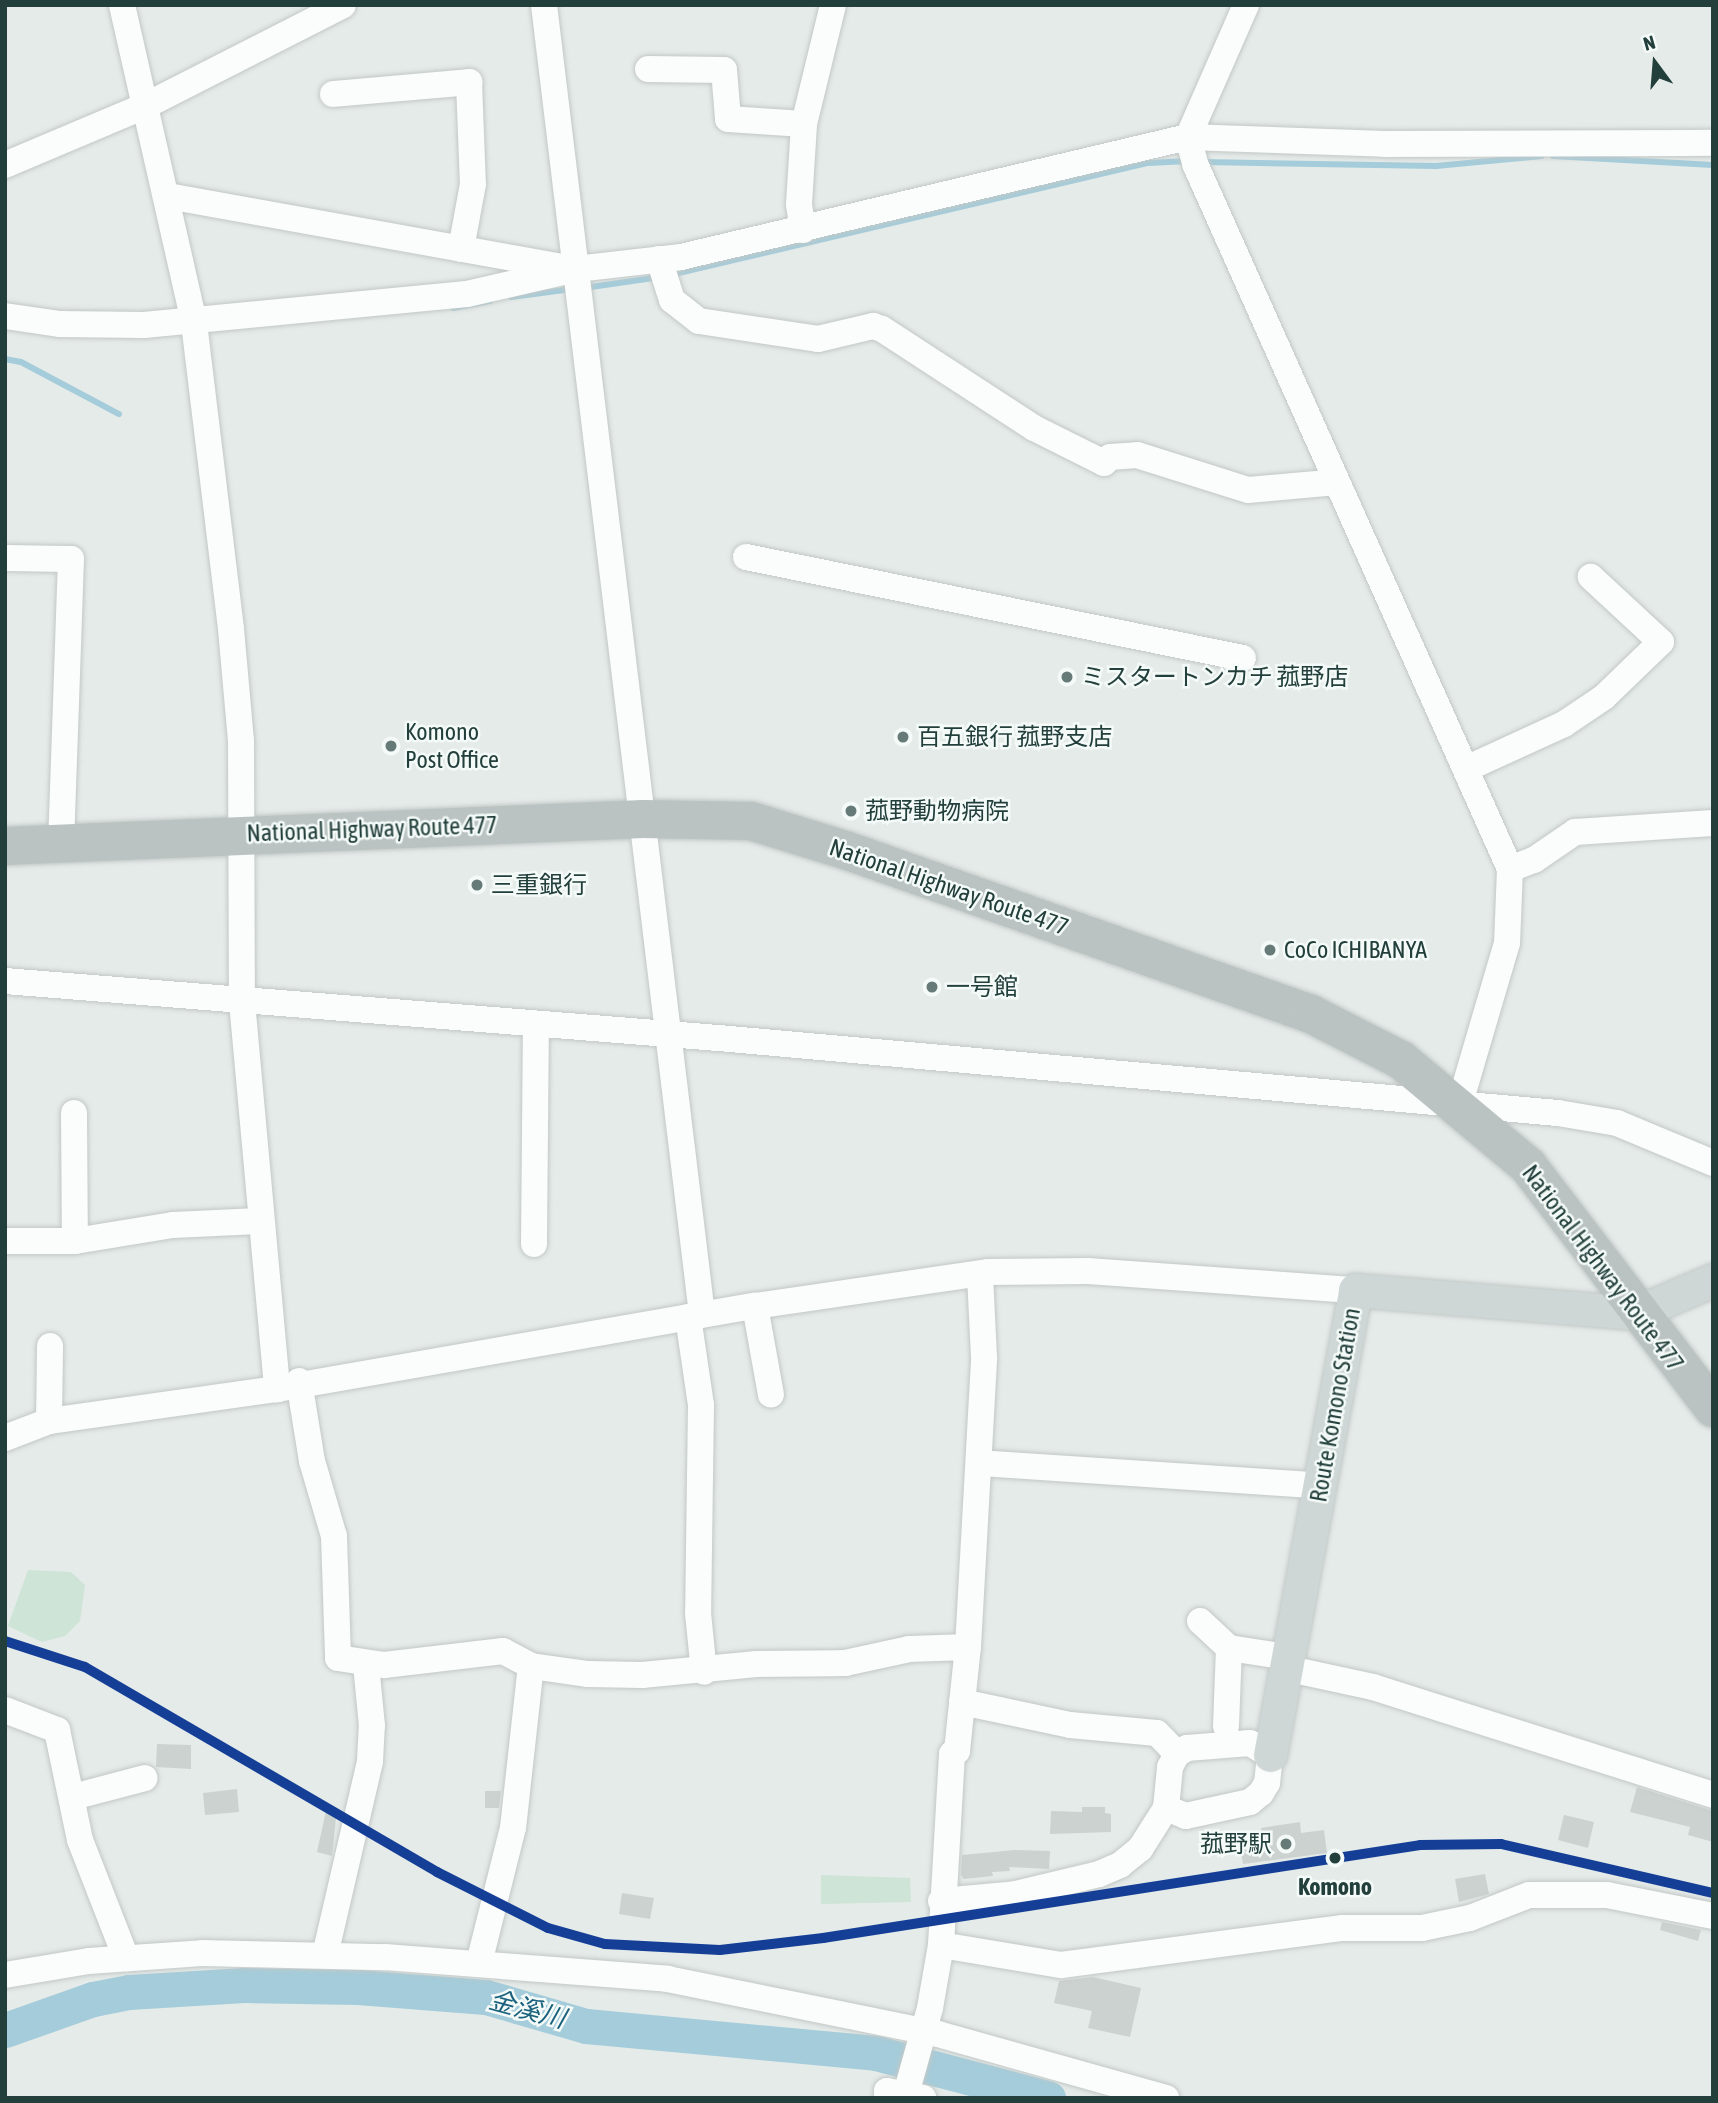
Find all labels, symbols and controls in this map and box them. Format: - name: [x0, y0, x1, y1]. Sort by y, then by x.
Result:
- north arrow: [1620, 28, 1690, 98]
- text: N: [1641, 31, 1658, 55]
- place label: ミスタートンカチ 菰野店: [1081, 663, 1348, 691]
- marker: ミスタートンカチ 菰野店: [1059, 669, 1075, 685]
- place label: Komono Post Office: [405, 718, 499, 774]
- place label: 百五銀行 菰野支店: [917, 723, 1112, 751]
- marker: 百五銀行 菰野支店: [895, 729, 911, 745]
- marker: Komono Post Office: [383, 738, 399, 754]
- place label: 菰野動物病院: [865, 797, 1009, 825]
- marker: 菰野動物病院: [843, 803, 859, 819]
- street label: National Highway Route 477: [246, 810, 498, 848]
- street label: National Highway Route 477: [826, 833, 1072, 941]
- place label: 三重銀行: [491, 871, 587, 899]
- marker: 三重銀行: [469, 877, 485, 893]
- place label: CoCo ICHIBANYA: [1284, 936, 1427, 964]
- marker: CoCo ICHIBANYA: [1262, 942, 1278, 958]
- place label: 一号館: [946, 973, 1018, 1001]
- marker: 一号館: [924, 979, 940, 995]
- street label: National Highway Route 477: [1516, 1159, 1690, 1377]
- street label: Route Komono Station: [1304, 1306, 1366, 1504]
- place label: 菰野駅: [1200, 1830, 1272, 1858]
- marker: 菰野駅: [1278, 1836, 1294, 1852]
- marker: Komono: [1324, 1847, 1346, 1869]
- place label: Komono: [1298, 1873, 1372, 1901]
- water label: 金溪川: [485, 1985, 569, 2035]

